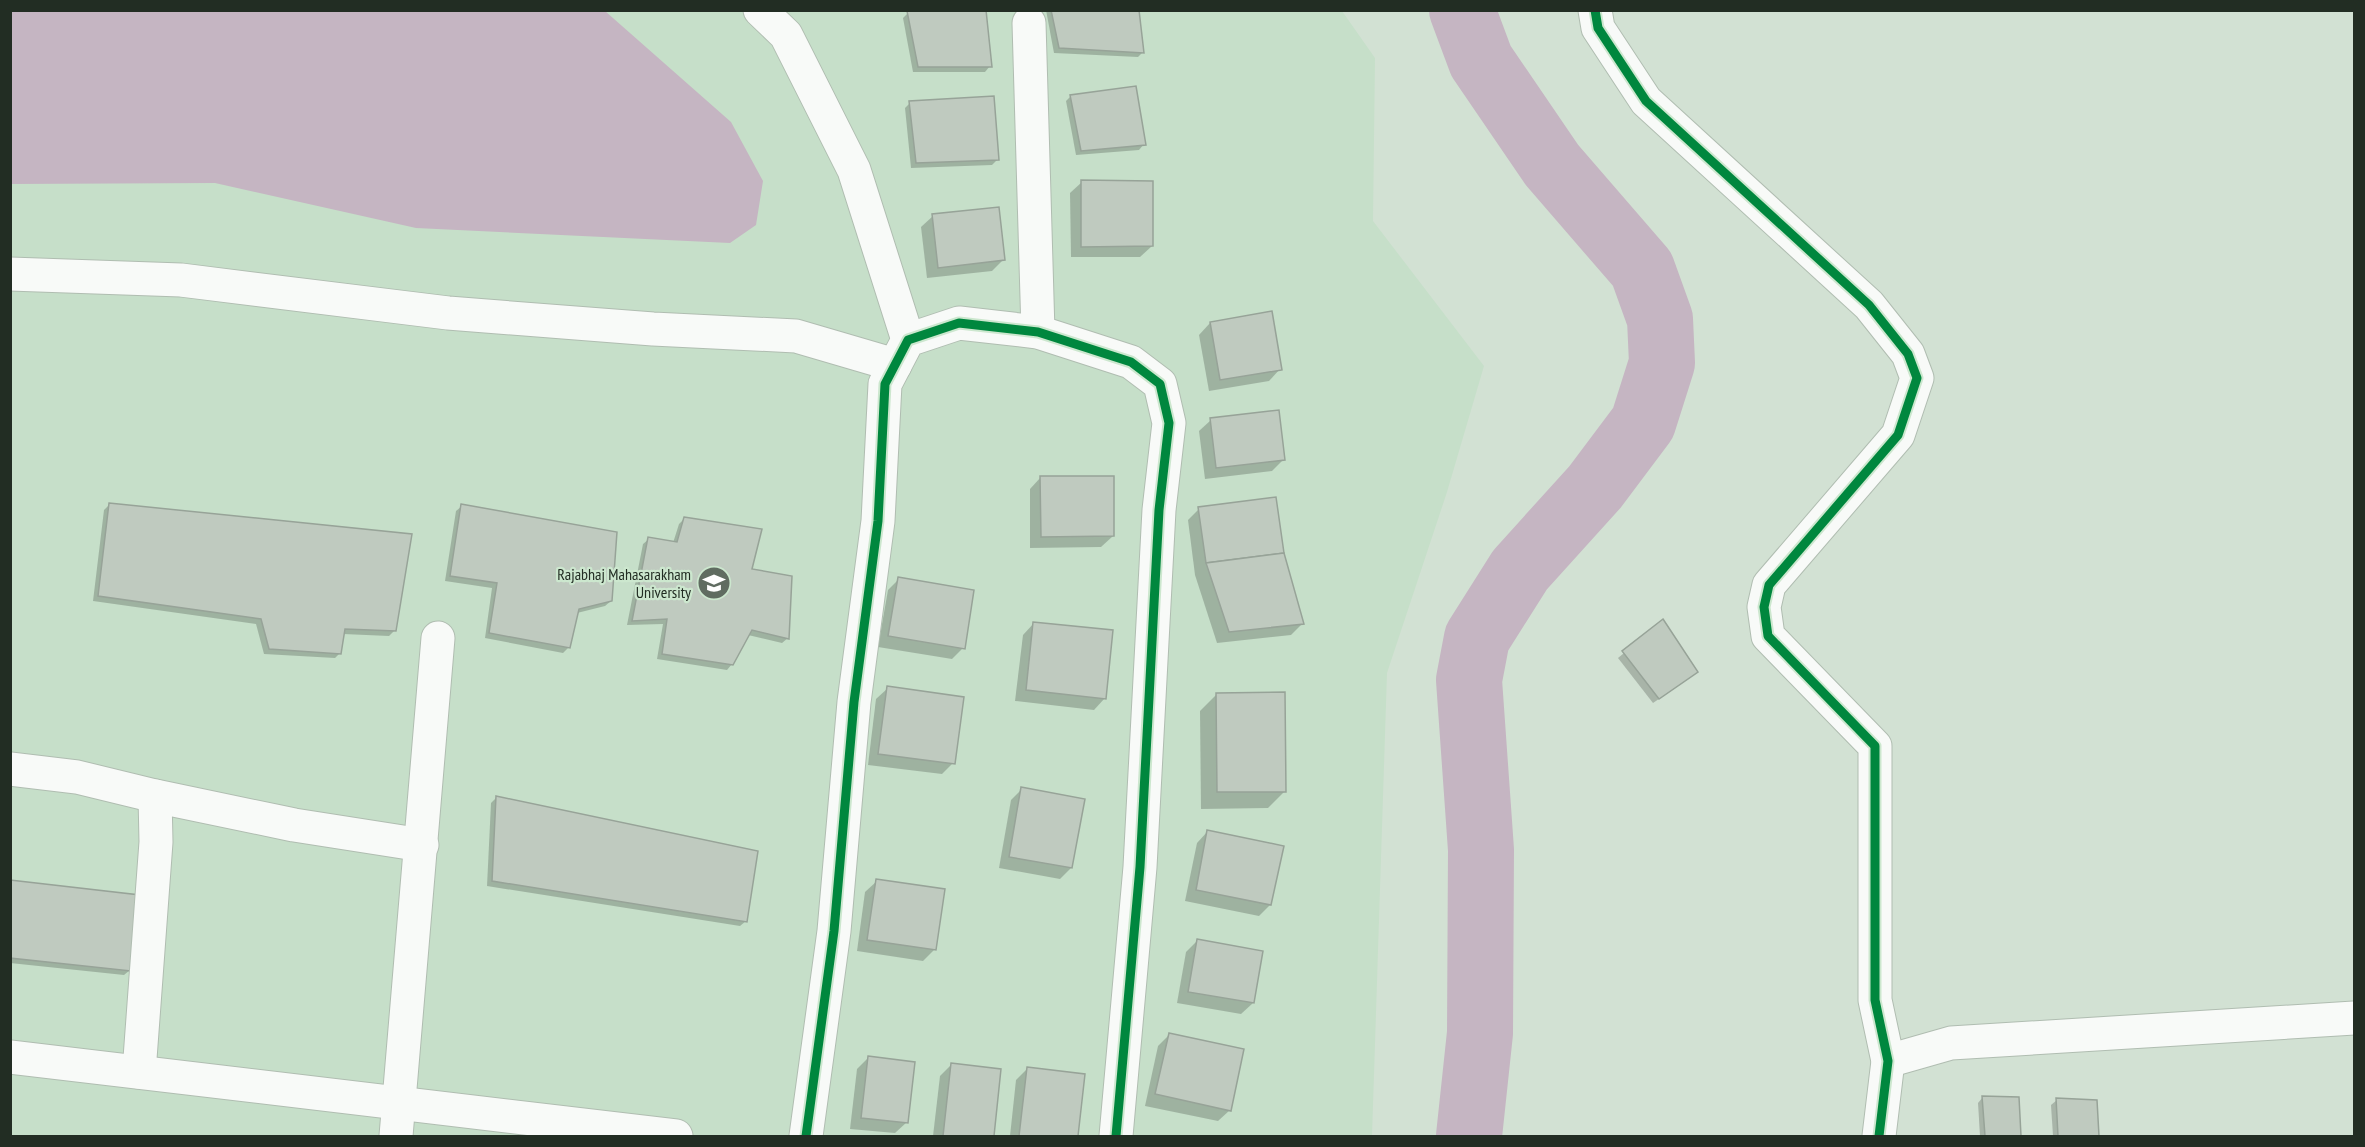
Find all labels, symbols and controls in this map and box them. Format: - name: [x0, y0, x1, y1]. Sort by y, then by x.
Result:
- place label: Rajabhaj Mahasarakham University: [557, 564, 691, 602]
- school or university icon: Rajabhaj Mahasarakham University: [696, 565, 732, 601]

